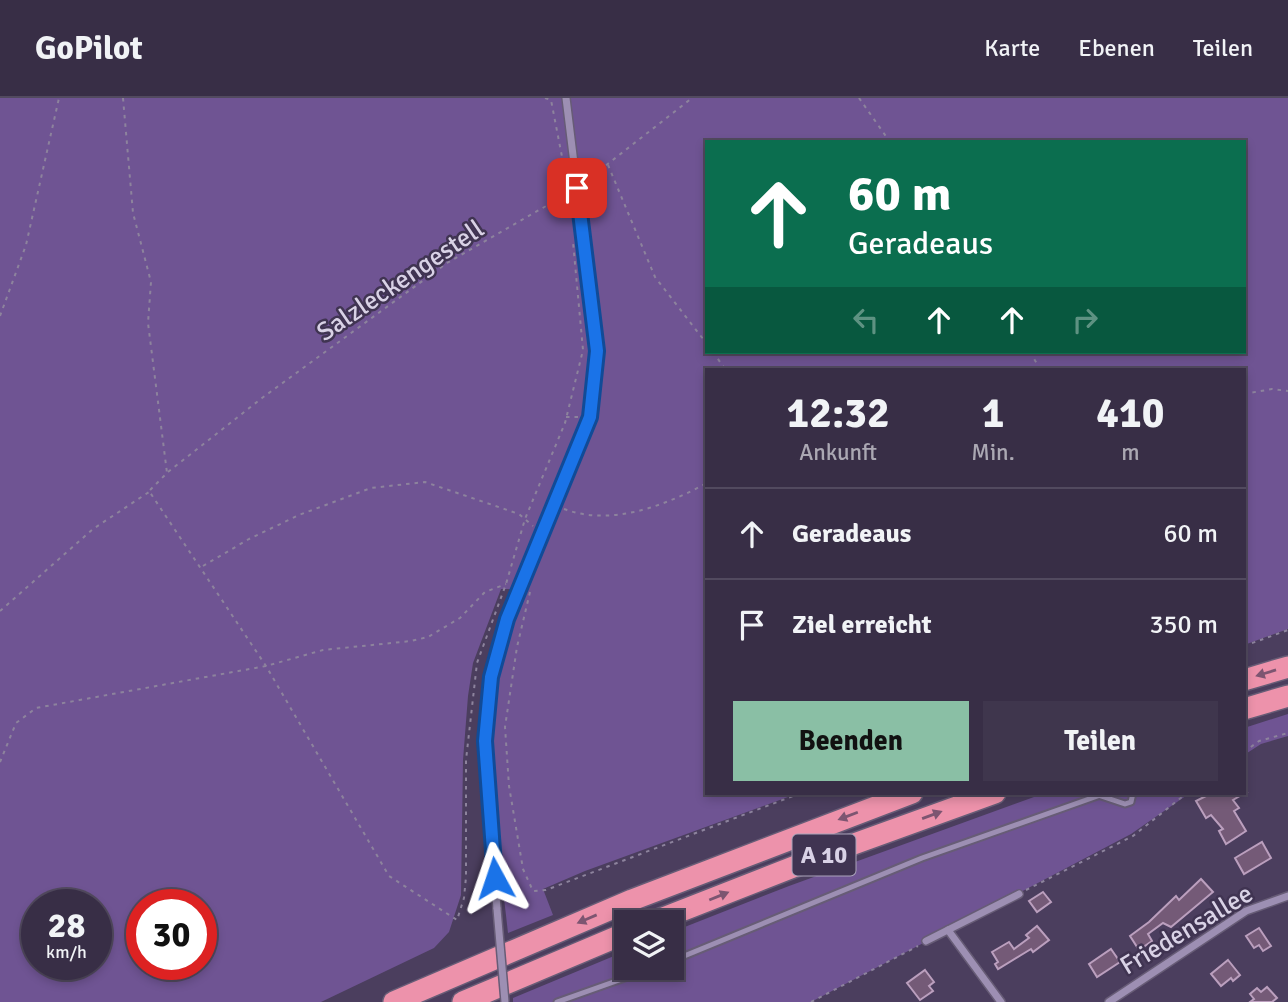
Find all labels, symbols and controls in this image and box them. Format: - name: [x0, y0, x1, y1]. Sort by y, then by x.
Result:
- text: GoPilot: [35, 28, 143, 69]
- text: Karte: [984, 33, 1040, 63]
- text: Ebenen: [1078, 33, 1155, 63]
- text: Teilen: [1193, 33, 1253, 63]
- pin: [547, 158, 607, 218]
- text: 60 m: [848, 164, 951, 224]
- icon: ahead: [733, 168, 824, 259]
- icon: arrive: [558, 169, 596, 207]
- street label: Salzleckengestell: [311, 213, 490, 349]
- text: Geradeaus: [848, 224, 993, 263]
- icon: left: [847, 301, 885, 339]
- icon: ahead: [920, 301, 958, 339]
- icon: ahead: [993, 301, 1031, 339]
- icon: right: [1066, 301, 1104, 339]
- text: 12:32: [787, 388, 890, 439]
- text: 1: [982, 388, 1004, 439]
- text: 410: [1096, 388, 1164, 439]
- text: Ankunft: [799, 438, 877, 467]
- text: Min.: [971, 438, 1015, 467]
- text: m: [1121, 438, 1140, 467]
- icon: ahead: [733, 515, 771, 553]
- text: Geradeaus: [792, 518, 911, 550]
- text: 60 m: [1163, 518, 1218, 550]
- icon: arrive: [733, 606, 771, 644]
- text: Ziel erreicht: [792, 609, 932, 641]
- text: 350 m: [1149, 609, 1218, 641]
- one-way arrow: [1255, 669, 1276, 679]
- button: Beenden: [733, 701, 969, 781]
- button: Teilen: [983, 701, 1218, 781]
- one-way arrow: [921, 809, 942, 820]
- one-way arrow: [837, 811, 858, 822]
- road number: A 10: [792, 834, 856, 876]
- position arrow: [458, 841, 532, 915]
- street label: Friedensallee: [1114, 878, 1259, 982]
- speed limit sign: 30: [126, 889, 217, 980]
- one-way arrow: [709, 890, 730, 901]
- text: 28: [48, 904, 85, 947]
- map controls: [614, 910, 684, 980]
- button: layers: [614, 910, 684, 980]
- one-way arrow: [577, 913, 597, 925]
- text: km/h: [46, 941, 87, 963]

